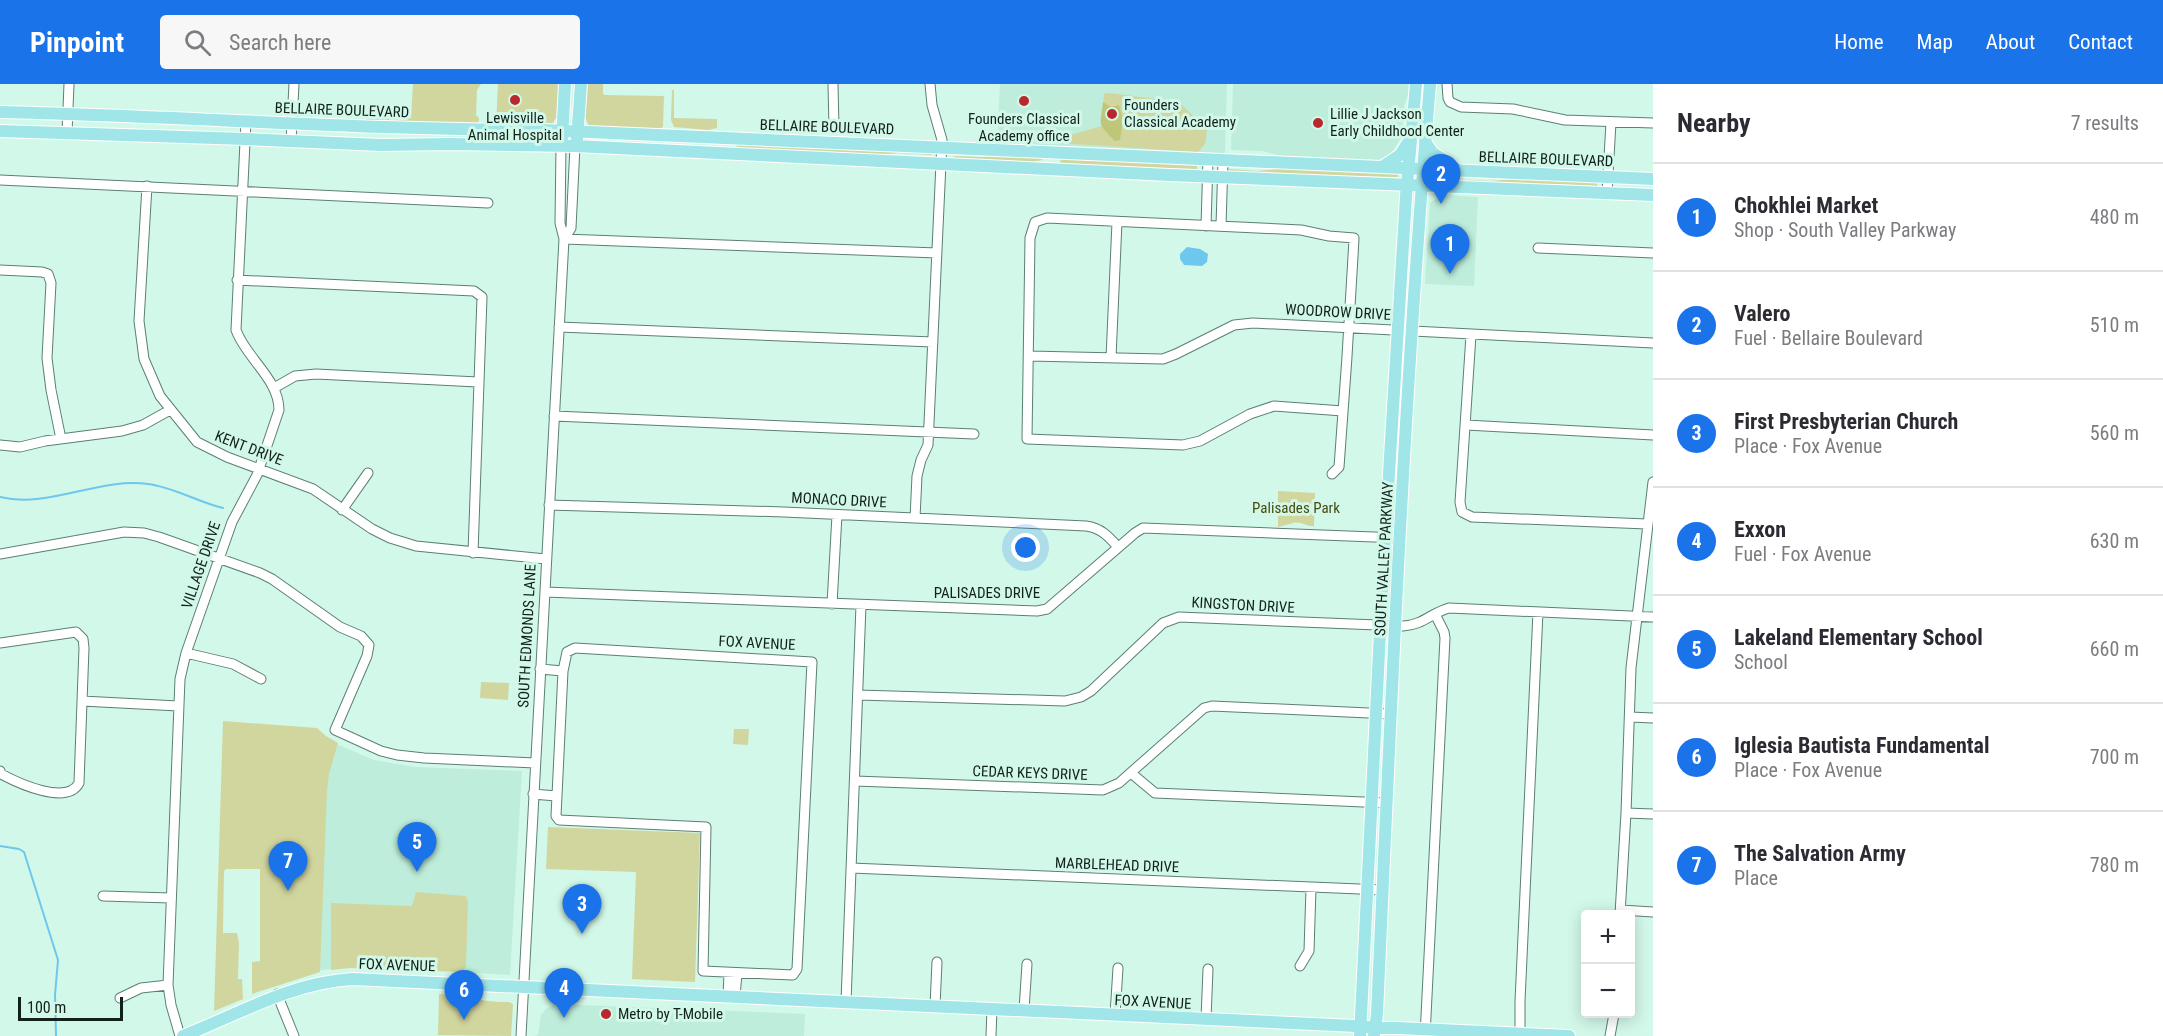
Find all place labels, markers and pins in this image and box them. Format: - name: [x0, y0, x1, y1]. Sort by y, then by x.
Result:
- marker: Lewisville Animal Hospital: [508, 93, 522, 107]
- marker: Founders Classical Academy office: [1017, 94, 1031, 108]
- place label: Founders Classical Academy: [1124, 96, 1236, 131]
- place label: Lillie J Jackson Early Childhood Center: [1330, 105, 1465, 140]
- marker: Founders Classical Academy: [1105, 107, 1119, 121]
- place label: Lewisville Animal Hospital: [468, 109, 562, 144]
- place label: Founders Classical Academy office: [968, 110, 1080, 145]
- marker: Lillie J Jackson Early Childhood Center: [1311, 116, 1325, 130]
- pin: 2: [1422, 154, 1460, 204]
- pin: 1: [1430, 224, 1470, 274]
- pin: 5: [398, 822, 436, 872]
- pin: 7: [268, 842, 308, 891]
- pin: 3: [562, 884, 602, 934]
- pin: 4: [544, 968, 584, 1018]
- pin: 6: [444, 970, 484, 1020]
- place label: Metro by T-Mobile: [618, 1005, 723, 1023]
- marker: Metro by T-Mobile: [599, 1007, 613, 1021]

